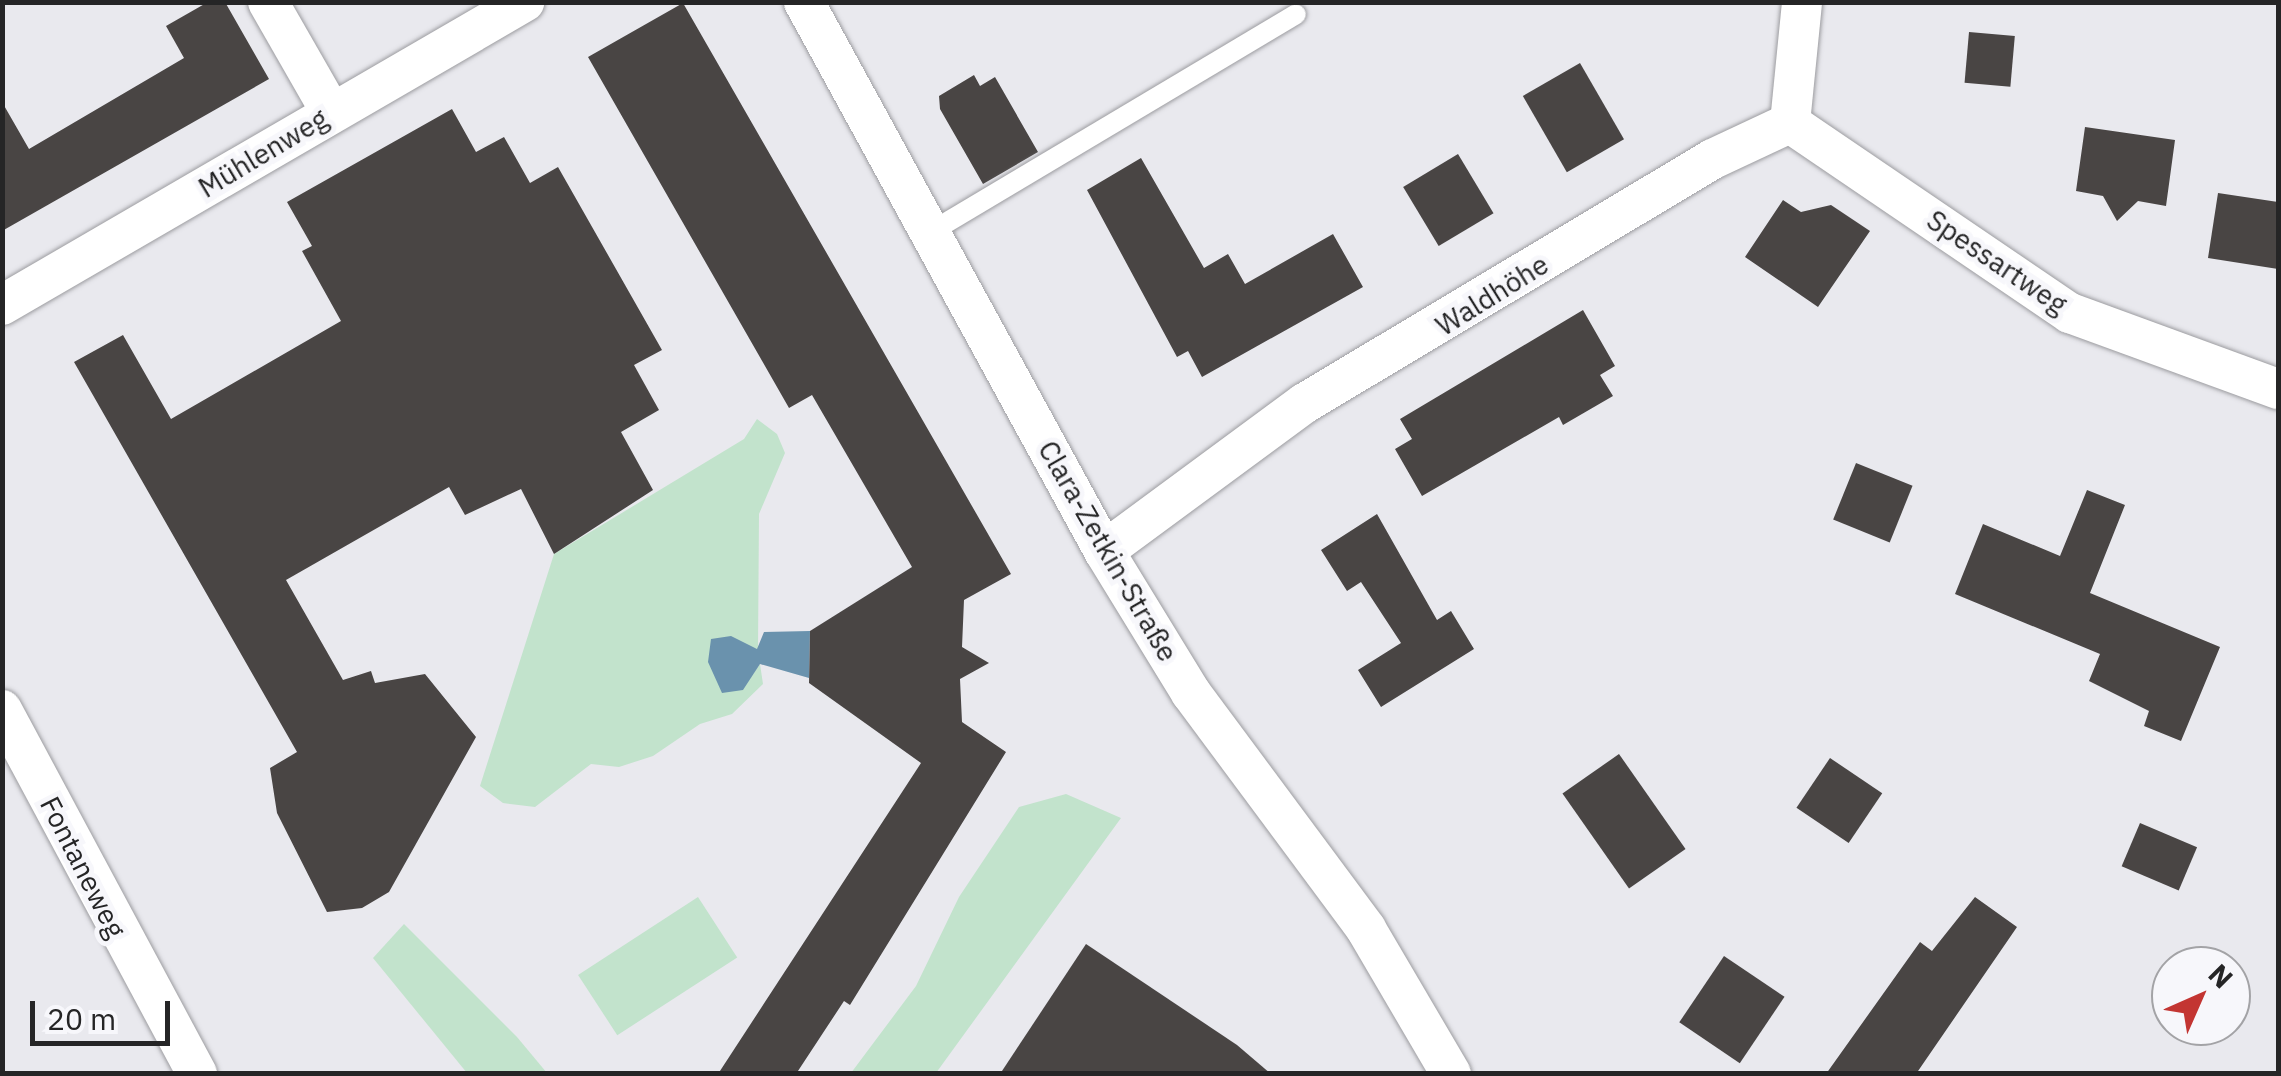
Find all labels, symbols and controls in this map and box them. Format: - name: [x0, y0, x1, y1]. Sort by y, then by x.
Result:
- street label: Mühlenweg: [192, 101, 334, 205]
- street label: Spessartweg: [1921, 203, 2073, 321]
- street label: Waldhöhe: [1430, 247, 1554, 343]
- street label: Clara-Zetkin-Straße: [1031, 435, 1185, 667]
- street label: Fontaneweg: [33, 791, 133, 943]
- north arrow: [2151, 946, 2251, 1046]
- text: N: [2201, 956, 2241, 996]
- scale bar: [35, 981, 175, 1043]
- text: 20 m: [47, 999, 116, 1038]

